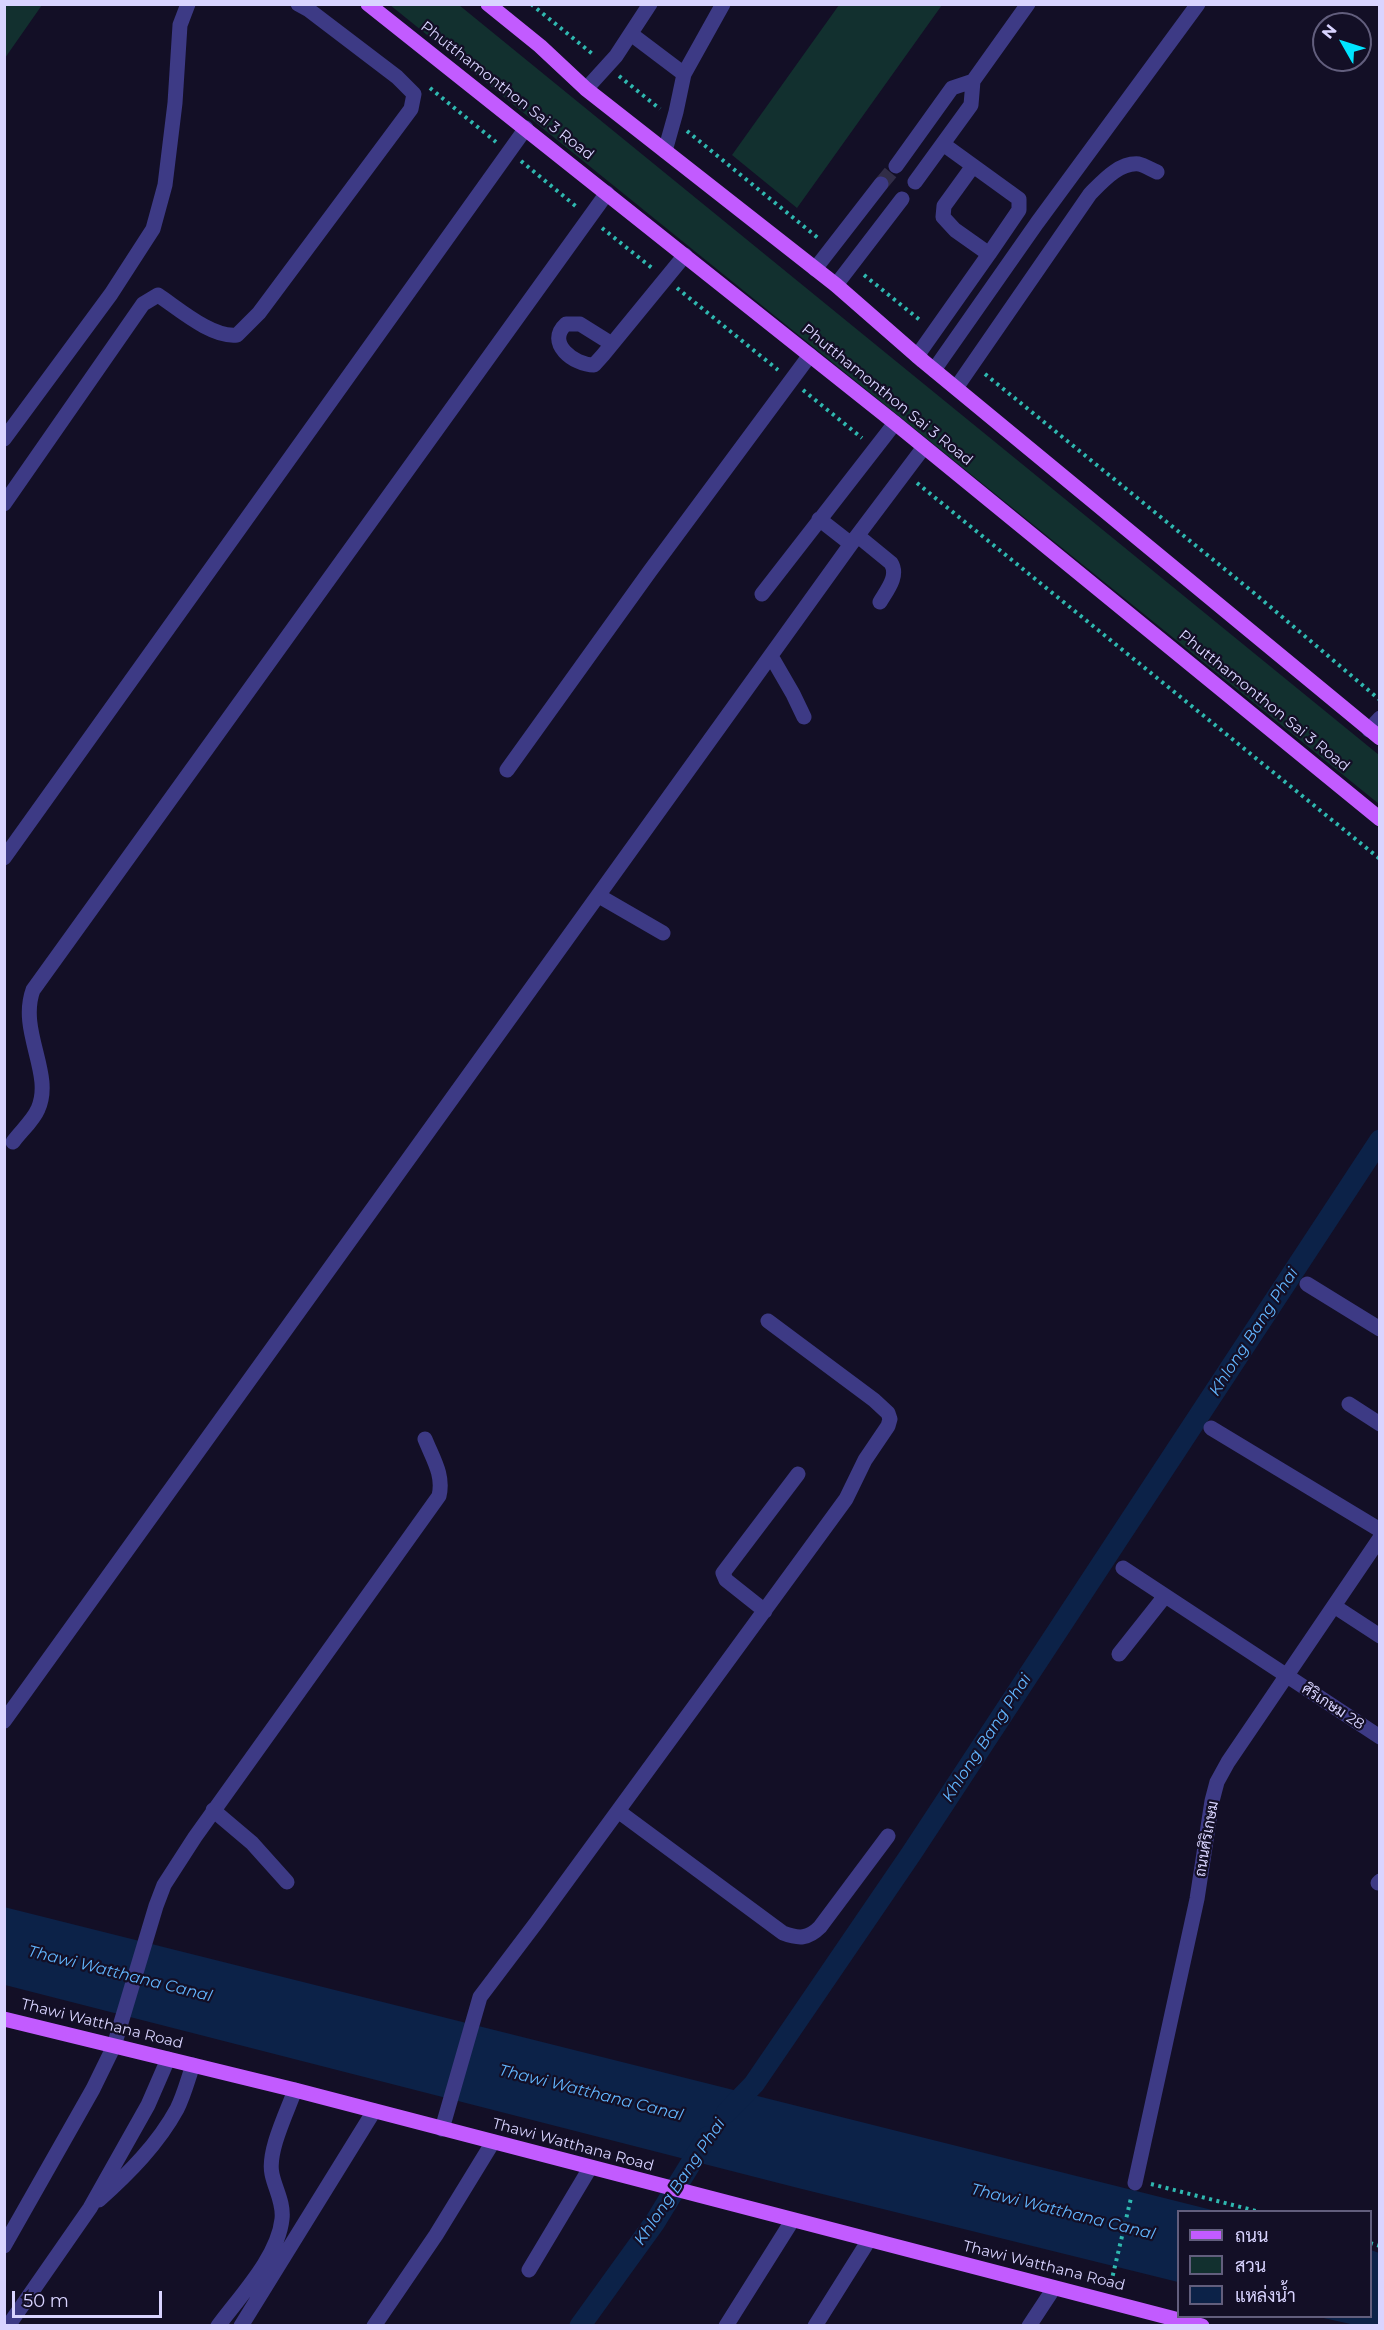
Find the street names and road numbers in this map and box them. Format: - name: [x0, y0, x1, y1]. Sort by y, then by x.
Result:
- street label: Phutthamonthon Sai 3 Road: [417, 18, 597, 164]
- street label: Phutthamonthon Sai 3 Road: [798, 320, 976, 470]
- street label: Phutthamonthon Sai 3 Road: [1175, 626, 1353, 776]
- street label: ศิริเกษม 28: [1298, 1680, 1368, 1734]
- street label: ถนนศิริเกษม: [1191, 1800, 1223, 1878]
- street label: Thawi Watthana Road: [19, 1995, 185, 2053]
- street label: Thawi Watthana Road: [490, 2115, 656, 2175]
- street label: Thawi Watthana Road: [961, 2237, 1127, 2295]

